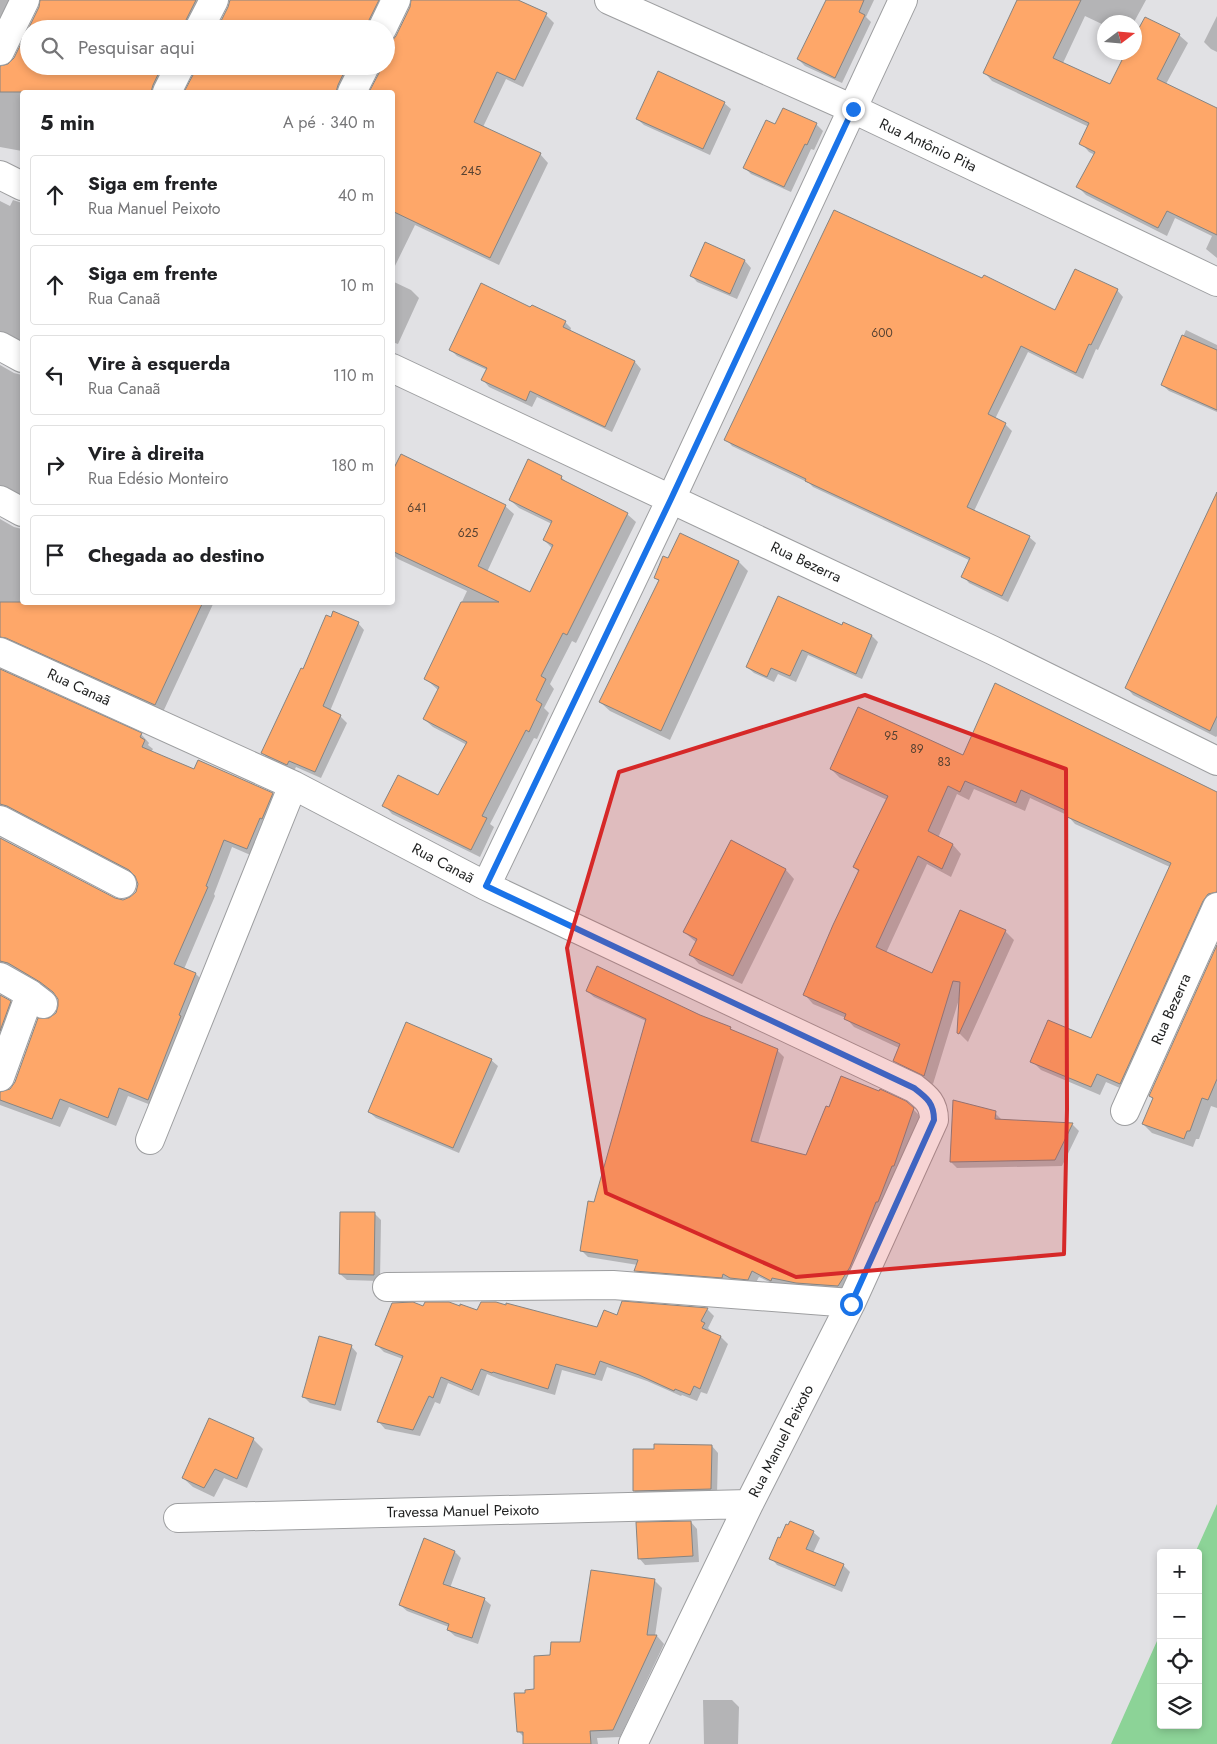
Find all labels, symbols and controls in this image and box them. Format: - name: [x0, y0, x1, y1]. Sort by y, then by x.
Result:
- north arrow: [1097, 15, 1142, 60]
- search box: [20, 20, 395, 75]
- icon: search: [38, 34, 66, 62]
- text: Pesquisar aqui: [78, 34, 195, 61]
- route end: [842, 98, 865, 121]
- text: 5 min: [40, 108, 95, 138]
- text: A pé · 340 m: [283, 111, 375, 134]
- street label: Rua Antônio Pita: [876, 113, 980, 177]
- house number: 245: [461, 162, 482, 180]
- text: Siga em frente: [88, 170, 218, 197]
- icon: ahead: [41, 181, 69, 209]
- text: 40 m: [338, 184, 374, 207]
- text: Rua Manuel Peixoto: [88, 197, 221, 220]
- text: Siga em frente: [88, 260, 218, 287]
- icon: ahead: [41, 271, 69, 299]
- text: 10 m: [340, 274, 374, 297]
- text: Rua Canaã: [88, 287, 160, 310]
- house number: 600: [871, 324, 893, 342]
- text: Vire à esquerda: [88, 350, 230, 377]
- icon: left: [41, 361, 69, 389]
- text: 110 m: [333, 364, 374, 387]
- text: Rua Canaã: [88, 377, 160, 400]
- text: Vire à direita: [88, 440, 204, 467]
- icon: right: [41, 451, 69, 479]
- text: 180 m: [331, 454, 374, 477]
- text: Rua Edésio Monteiro: [88, 467, 228, 490]
- house number: 641: [407, 499, 427, 517]
- house number: 625: [458, 524, 478, 542]
- street label: Rua Bezerra: [767, 536, 845, 588]
- icon: arrive: [41, 541, 69, 569]
- text: Chegada ao destino: [88, 542, 264, 569]
- street label: Rua Canaã: [44, 663, 114, 711]
- house number: 95: [884, 727, 898, 745]
- house number: 89: [910, 740, 924, 758]
- house number: 83: [937, 753, 951, 771]
- street label: Rua Canaã: [408, 837, 478, 889]
- street label: Rua Bezerra: [1146, 970, 1196, 1048]
- route start: [840, 1293, 863, 1316]
- street label: Rua Manuel Peixoto: [743, 1381, 819, 1501]
- street label: Travessa Manuel Peixoto: [387, 1499, 539, 1523]
- map controls: [1157, 1549, 1202, 1729]
- button: +: [1157, 1549, 1202, 1594]
- button: −: [1157, 1594, 1202, 1639]
- button: locate: [1157, 1639, 1202, 1684]
- button: layers: [1157, 1684, 1202, 1729]

